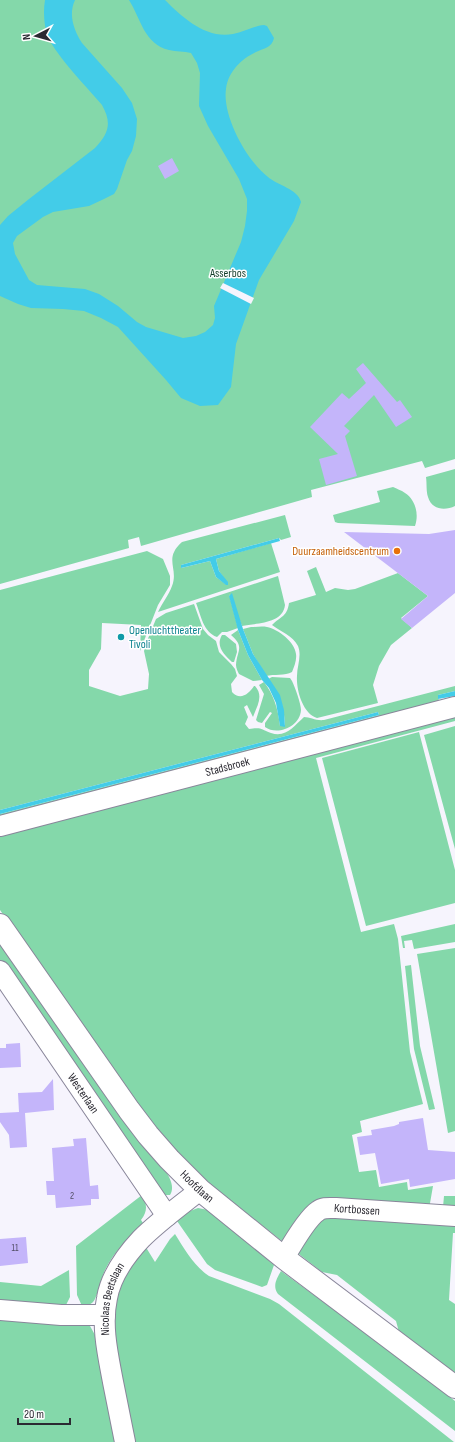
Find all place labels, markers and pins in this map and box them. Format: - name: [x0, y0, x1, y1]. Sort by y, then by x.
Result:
- place label: Duurzaamheidscentrum: [292, 544, 389, 559]
- marker: Duurzaamheidscentrum: [392, 546, 402, 556]
- place label: Openluchttheater Tivoli: [129, 623, 201, 652]
- marker: Openluchttheater Tivoli: [116, 632, 126, 642]

